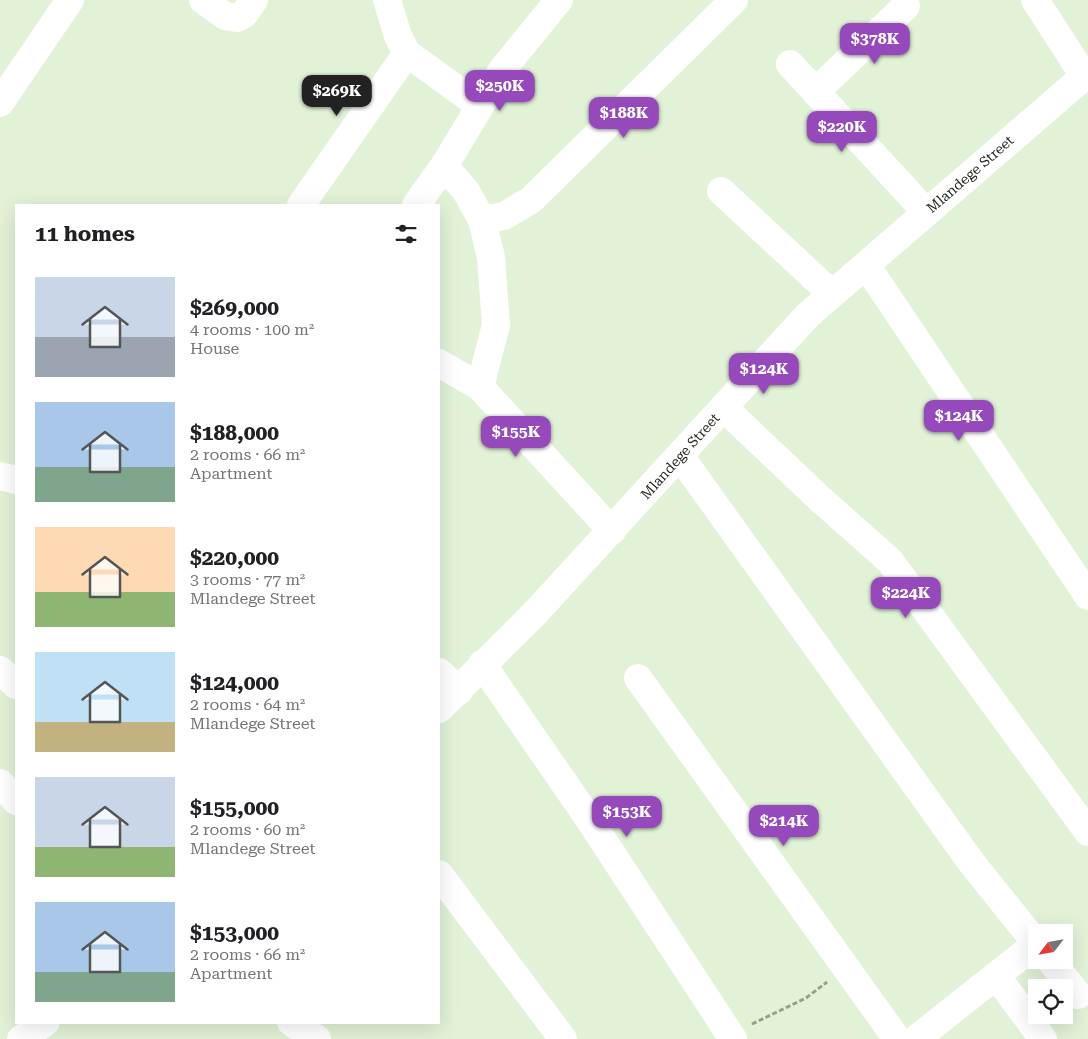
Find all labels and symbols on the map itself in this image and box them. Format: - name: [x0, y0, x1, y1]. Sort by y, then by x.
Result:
- pin: $378K: [840, 22, 910, 65]
- pin: $250K: [465, 70, 535, 112]
- pin: $269K: [302, 74, 372, 117]
- pin: $188K: [589, 96, 659, 139]
- pin: $220K: [807, 110, 877, 153]
- street label: Mlandege Street: [923, 132, 1017, 216]
- pin: $124K: [729, 352, 799, 395]
- pin: $124K: [924, 400, 994, 442]
- street label: Mlandege Street: [637, 410, 723, 502]
- pin: $155K: [481, 416, 551, 458]
- pin: $224K: [871, 576, 941, 619]
- pin: $153K: [592, 796, 662, 838]
- pin: $214K: [749, 804, 819, 847]
- north arrow: [1028, 924, 1072, 969]

